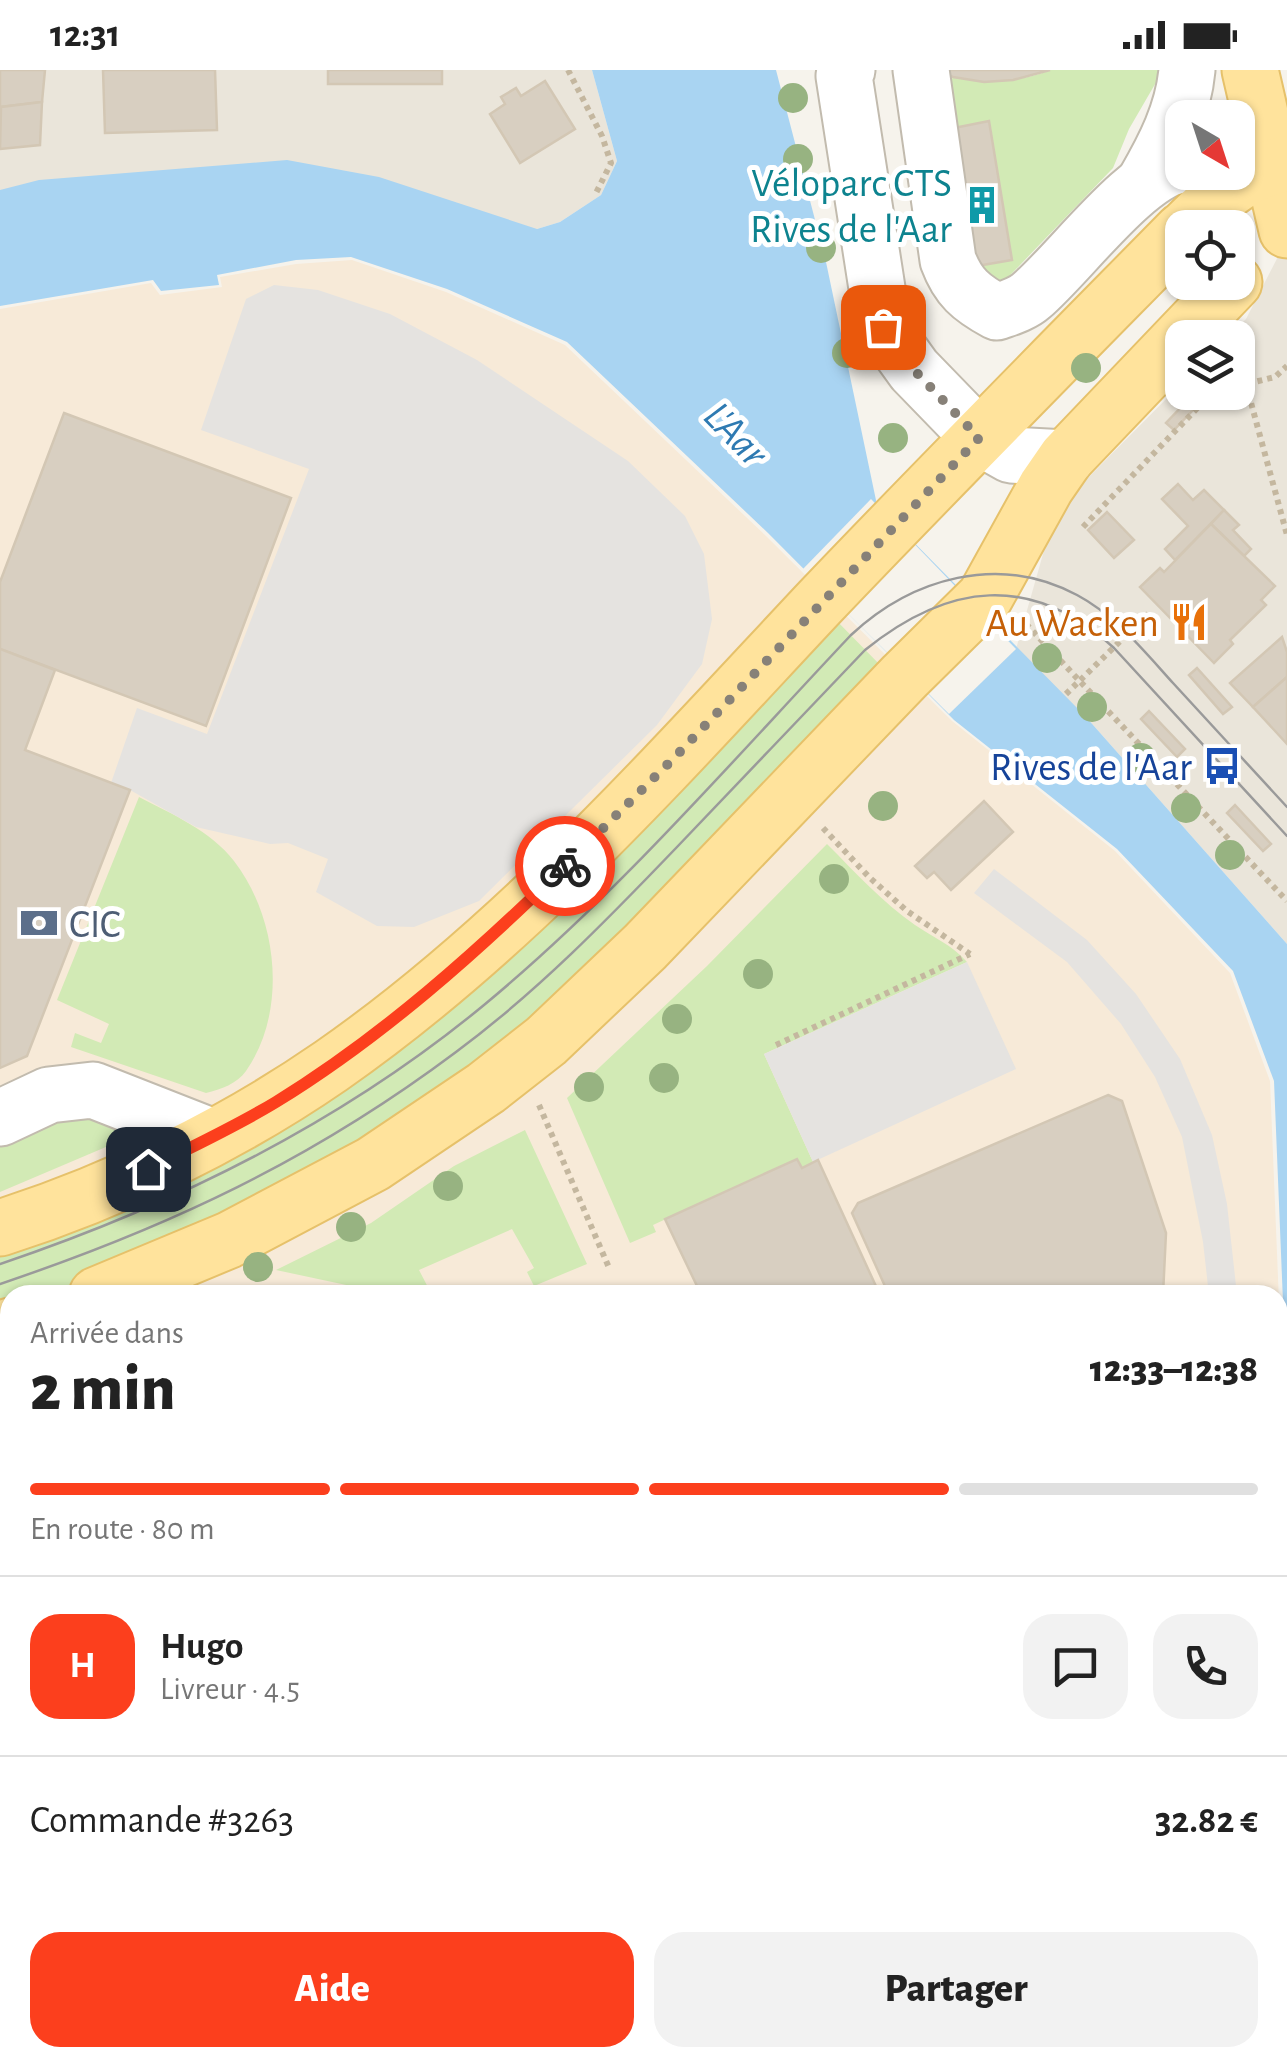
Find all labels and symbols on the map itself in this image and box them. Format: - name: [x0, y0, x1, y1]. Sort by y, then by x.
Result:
- north arrow: [1165, 100, 1255, 190]
- place label: Véloparc CTS Rives de l'Aar: [750, 164, 952, 250]
- building icon: Véloparc CTS Rives de l'Aar: [961, 184, 1003, 226]
- pin: [841, 285, 926, 370]
- water label: L'Aar: [696, 394, 776, 476]
- restaurant icon: Au Wacken: [1168, 601, 1210, 643]
- place label: Au Wacken: [986, 604, 1159, 644]
- bus stop icon: Rives de l'Aar: [1201, 745, 1243, 787]
- place label: Rives de l'Aar: [990, 748, 1192, 788]
- courier: [515, 816, 615, 916]
- bank icon: CIC: [18, 902, 60, 944]
- place label: CIC: [69, 905, 121, 945]
- pin: [106, 1127, 191, 1212]

